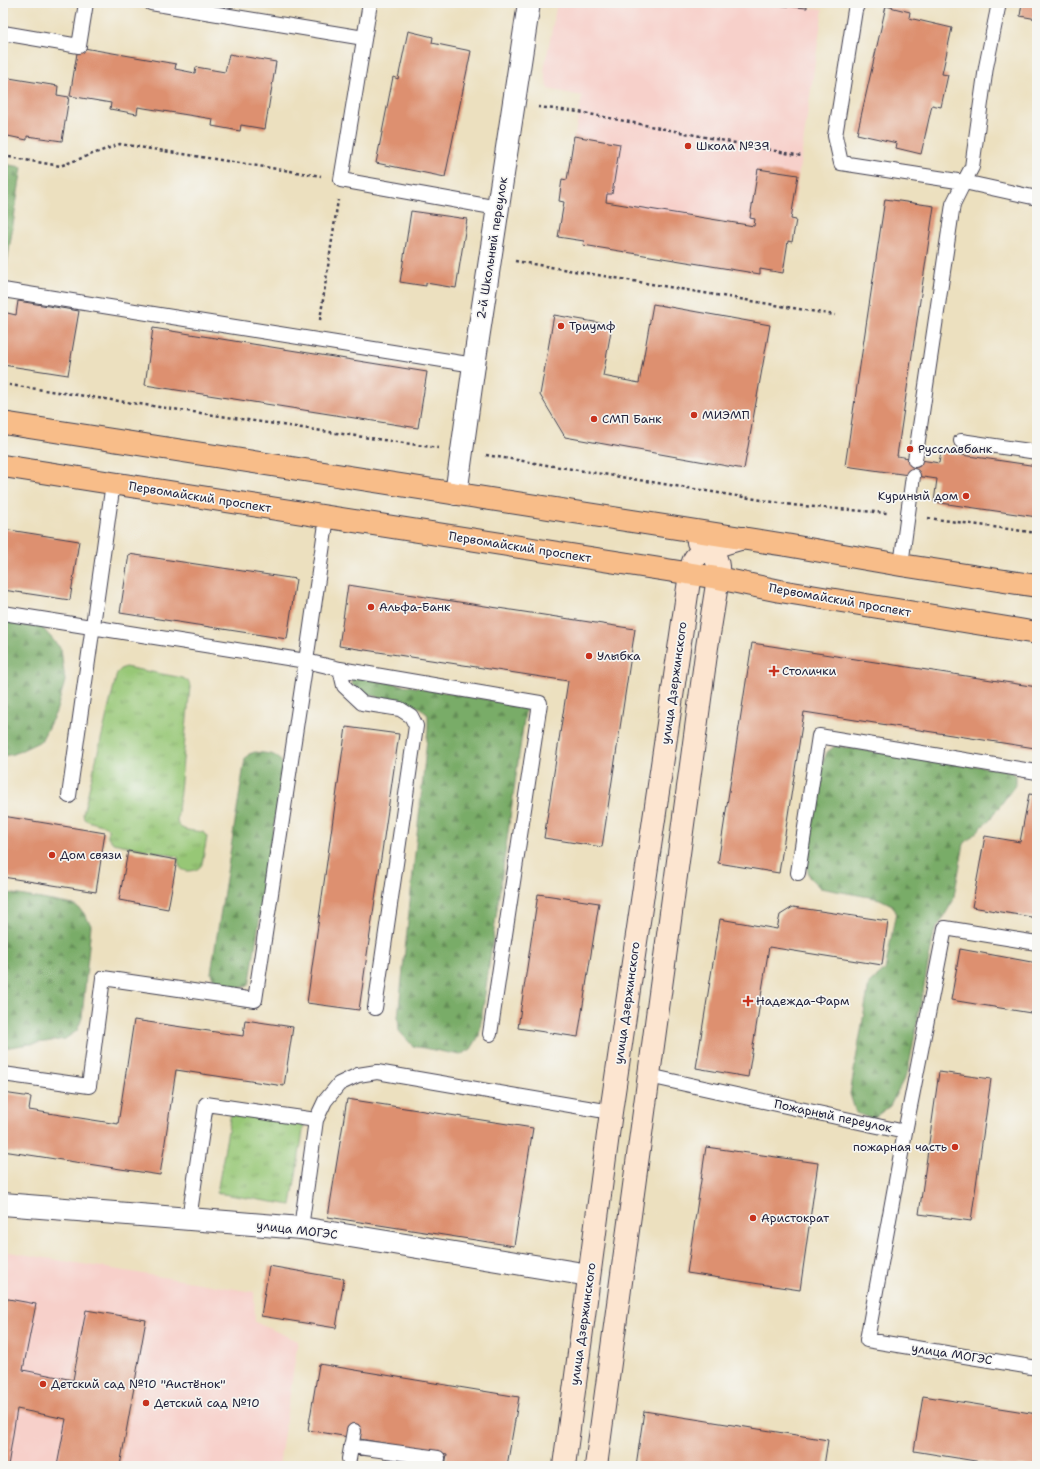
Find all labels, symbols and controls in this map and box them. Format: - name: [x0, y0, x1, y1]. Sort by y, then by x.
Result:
- place label: Школа №39: [696, 138, 770, 154]
- marker: Школа №39: [683, 141, 693, 151]
- street label: 2-й Школьный переулок: [473, 175, 511, 320]
- place label: Триумф: [569, 318, 615, 334]
- marker: Триумф: [556, 321, 566, 331]
- place label: МИЭМП: [702, 407, 750, 423]
- marker: МИЭМП: [689, 410, 699, 420]
- place label: СМП Банк: [602, 411, 662, 427]
- marker: СМП Банк: [589, 414, 599, 424]
- place label: Русславбанк: [918, 441, 993, 457]
- marker: Русславбанк: [905, 444, 915, 454]
- street label: Первомайский проспект: [128, 478, 273, 516]
- place label: Куриный дом: [878, 488, 958, 504]
- marker: Куриный дом: [961, 491, 971, 501]
- street label: Первомайский проспект: [448, 528, 593, 566]
- street label: Первомайский проспект: [768, 580, 913, 621]
- place label: Альфа-Банк: [379, 599, 451, 615]
- marker: Альфа-Банк: [366, 602, 376, 612]
- street label: улица Дзержинского: [657, 621, 691, 745]
- place label: Улыбка: [597, 648, 641, 664]
- marker: Улыбка: [584, 651, 594, 661]
- place label: Столички: [782, 663, 837, 679]
- marker: Столички: [769, 666, 779, 676]
- place label: Дом связи: [60, 847, 122, 863]
- marker: Дом связи: [47, 850, 57, 860]
- street label: улица Дзержинского: [610, 941, 644, 1065]
- place label: Надежда-Фарм: [756, 993, 849, 1009]
- marker: Надежда-Фарм: [743, 996, 753, 1006]
- street label: Пожарный переулок: [773, 1096, 894, 1136]
- place label: пожарная часть: [853, 1139, 947, 1155]
- marker: пожарная часть: [950, 1142, 960, 1152]
- place label: Аристократ: [761, 1210, 830, 1226]
- marker: Аристократ: [748, 1213, 758, 1223]
- street label: улица МОГЭС: [256, 1217, 338, 1243]
- street label: улица Дзержинского: [566, 1262, 600, 1386]
- street label: улица МОГЭС: [910, 1340, 994, 1368]
- place label: Детский сад №10 "Аистёнок": [51, 1376, 226, 1392]
- marker: Детский сад №10 "Аистёнок": [38, 1379, 48, 1389]
- place label: Детский сад №10: [154, 1395, 260, 1411]
- marker: Детский сад №10: [141, 1398, 151, 1408]

